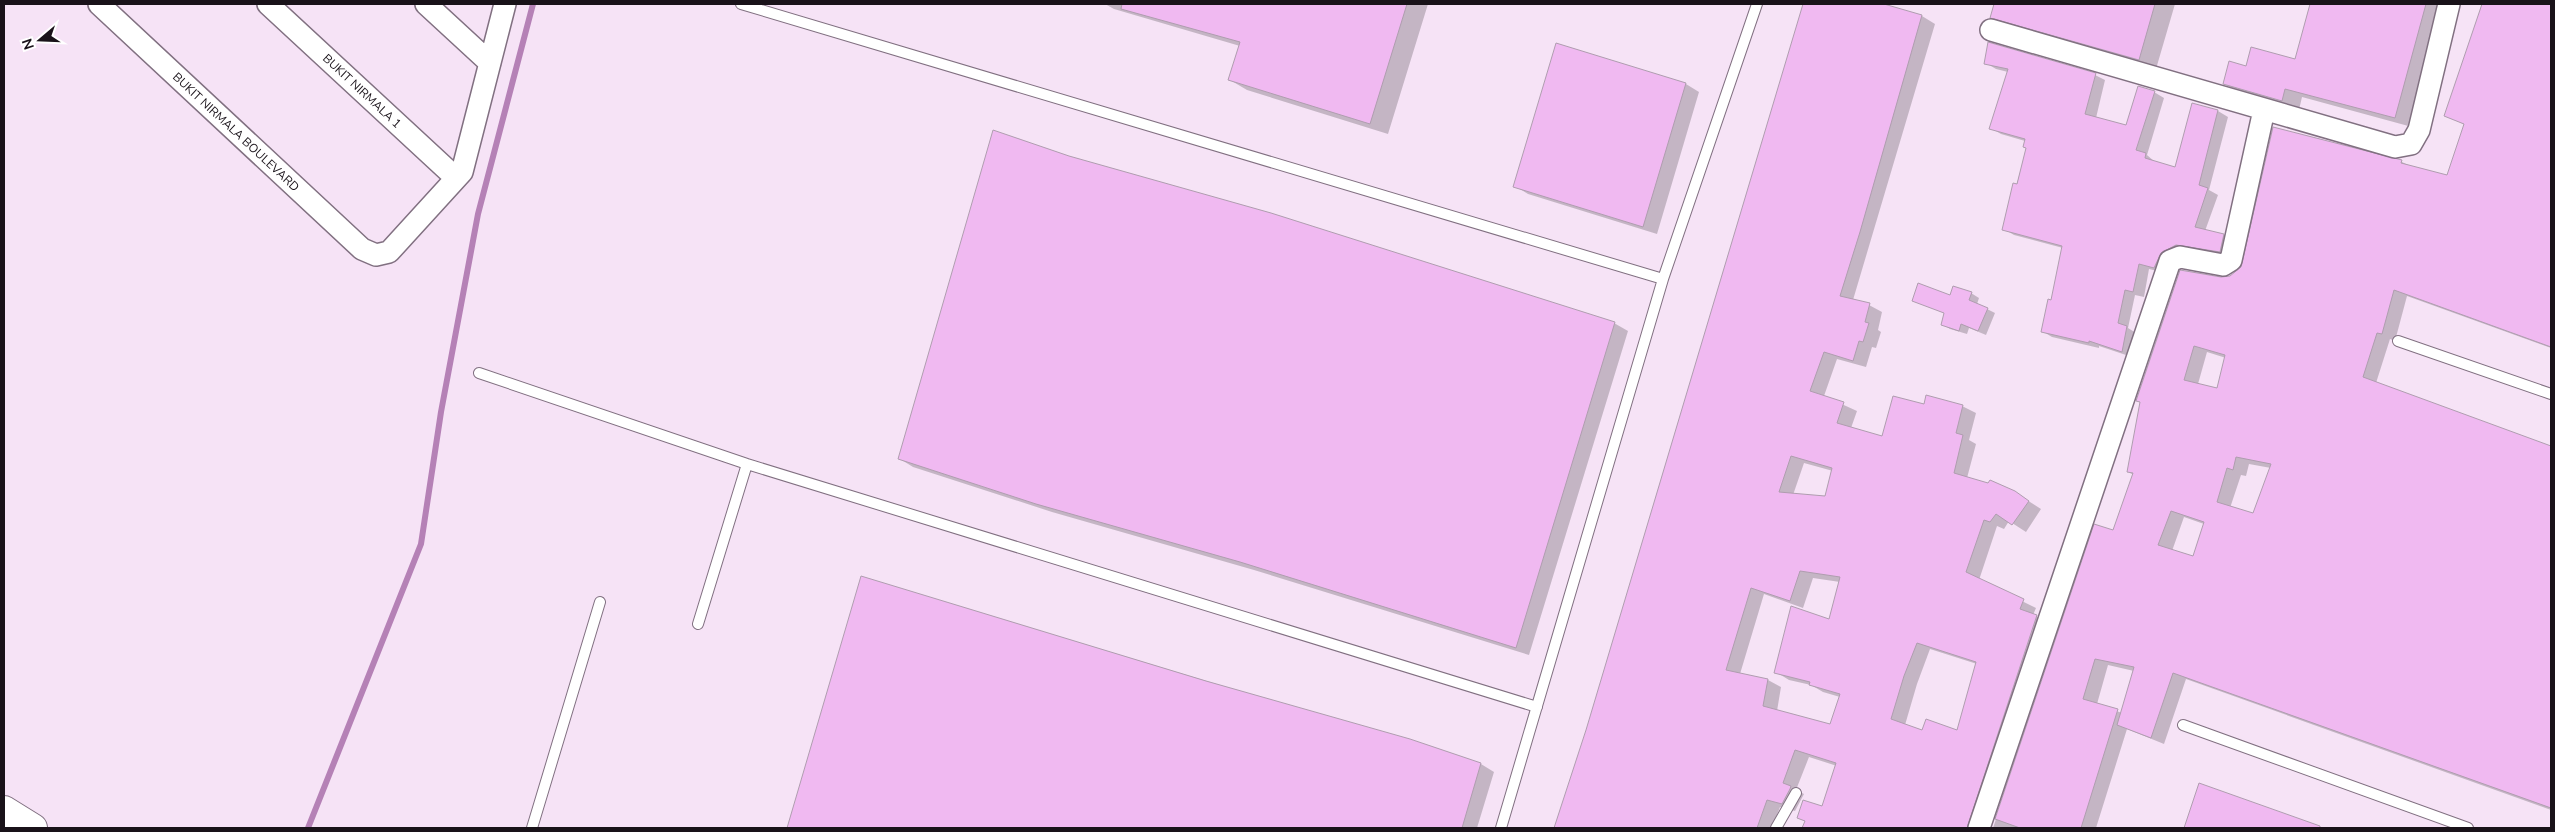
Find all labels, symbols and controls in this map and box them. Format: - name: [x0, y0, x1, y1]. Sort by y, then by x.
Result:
- north arrow: [15, 15, 65, 65]
- text: N: [17, 36, 39, 52]
- street label: BUKIT NIRMALA 1: [319, 50, 405, 132]
- street label: BUKIT NIRMALA BOULEVARD: [169, 69, 303, 195]

